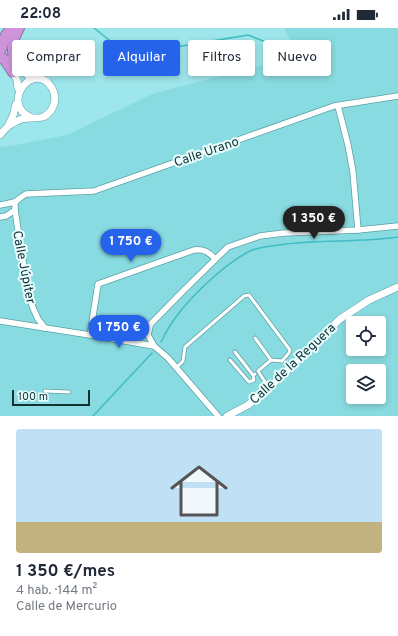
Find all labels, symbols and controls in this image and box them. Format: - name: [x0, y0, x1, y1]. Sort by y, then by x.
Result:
- text: 22:08: [20, 5, 61, 24]
- chip: Comprar: [12, 40, 95, 76]
- chip: Alquilar: [103, 40, 180, 76]
- chip: Filtros: [188, 40, 255, 76]
- chip: Nuevo: [263, 40, 331, 76]
- street label: Calle Urano: [172, 134, 241, 171]
- pin: 1 350 €: [277, 206, 351, 240]
- text: 1 350 €: [292, 211, 336, 227]
- street label: Calle Júpiter: [8, 229, 38, 305]
- pin: 1 750 €: [94, 229, 168, 263]
- text: 1 750 €: [109, 234, 153, 250]
- pin: 1 750 €: [82, 315, 156, 349]
- map controls: [346, 316, 386, 404]
- button: locate: [346, 316, 386, 356]
- text: 1 750 €: [97, 320, 141, 336]
- street label: Calle de la Reguera: [247, 321, 340, 408]
- button: layers: [346, 364, 386, 404]
- scale bar: [12, 388, 90, 407]
- text: 100 m: [18, 390, 48, 404]
- icon: home: [163, 455, 235, 527]
- text: 1 350 €/mes: [16, 561, 115, 583]
- text: 4 hab. · 144 m²: [16, 583, 97, 599]
- text: Calle de Mercurio: [16, 599, 117, 615]

